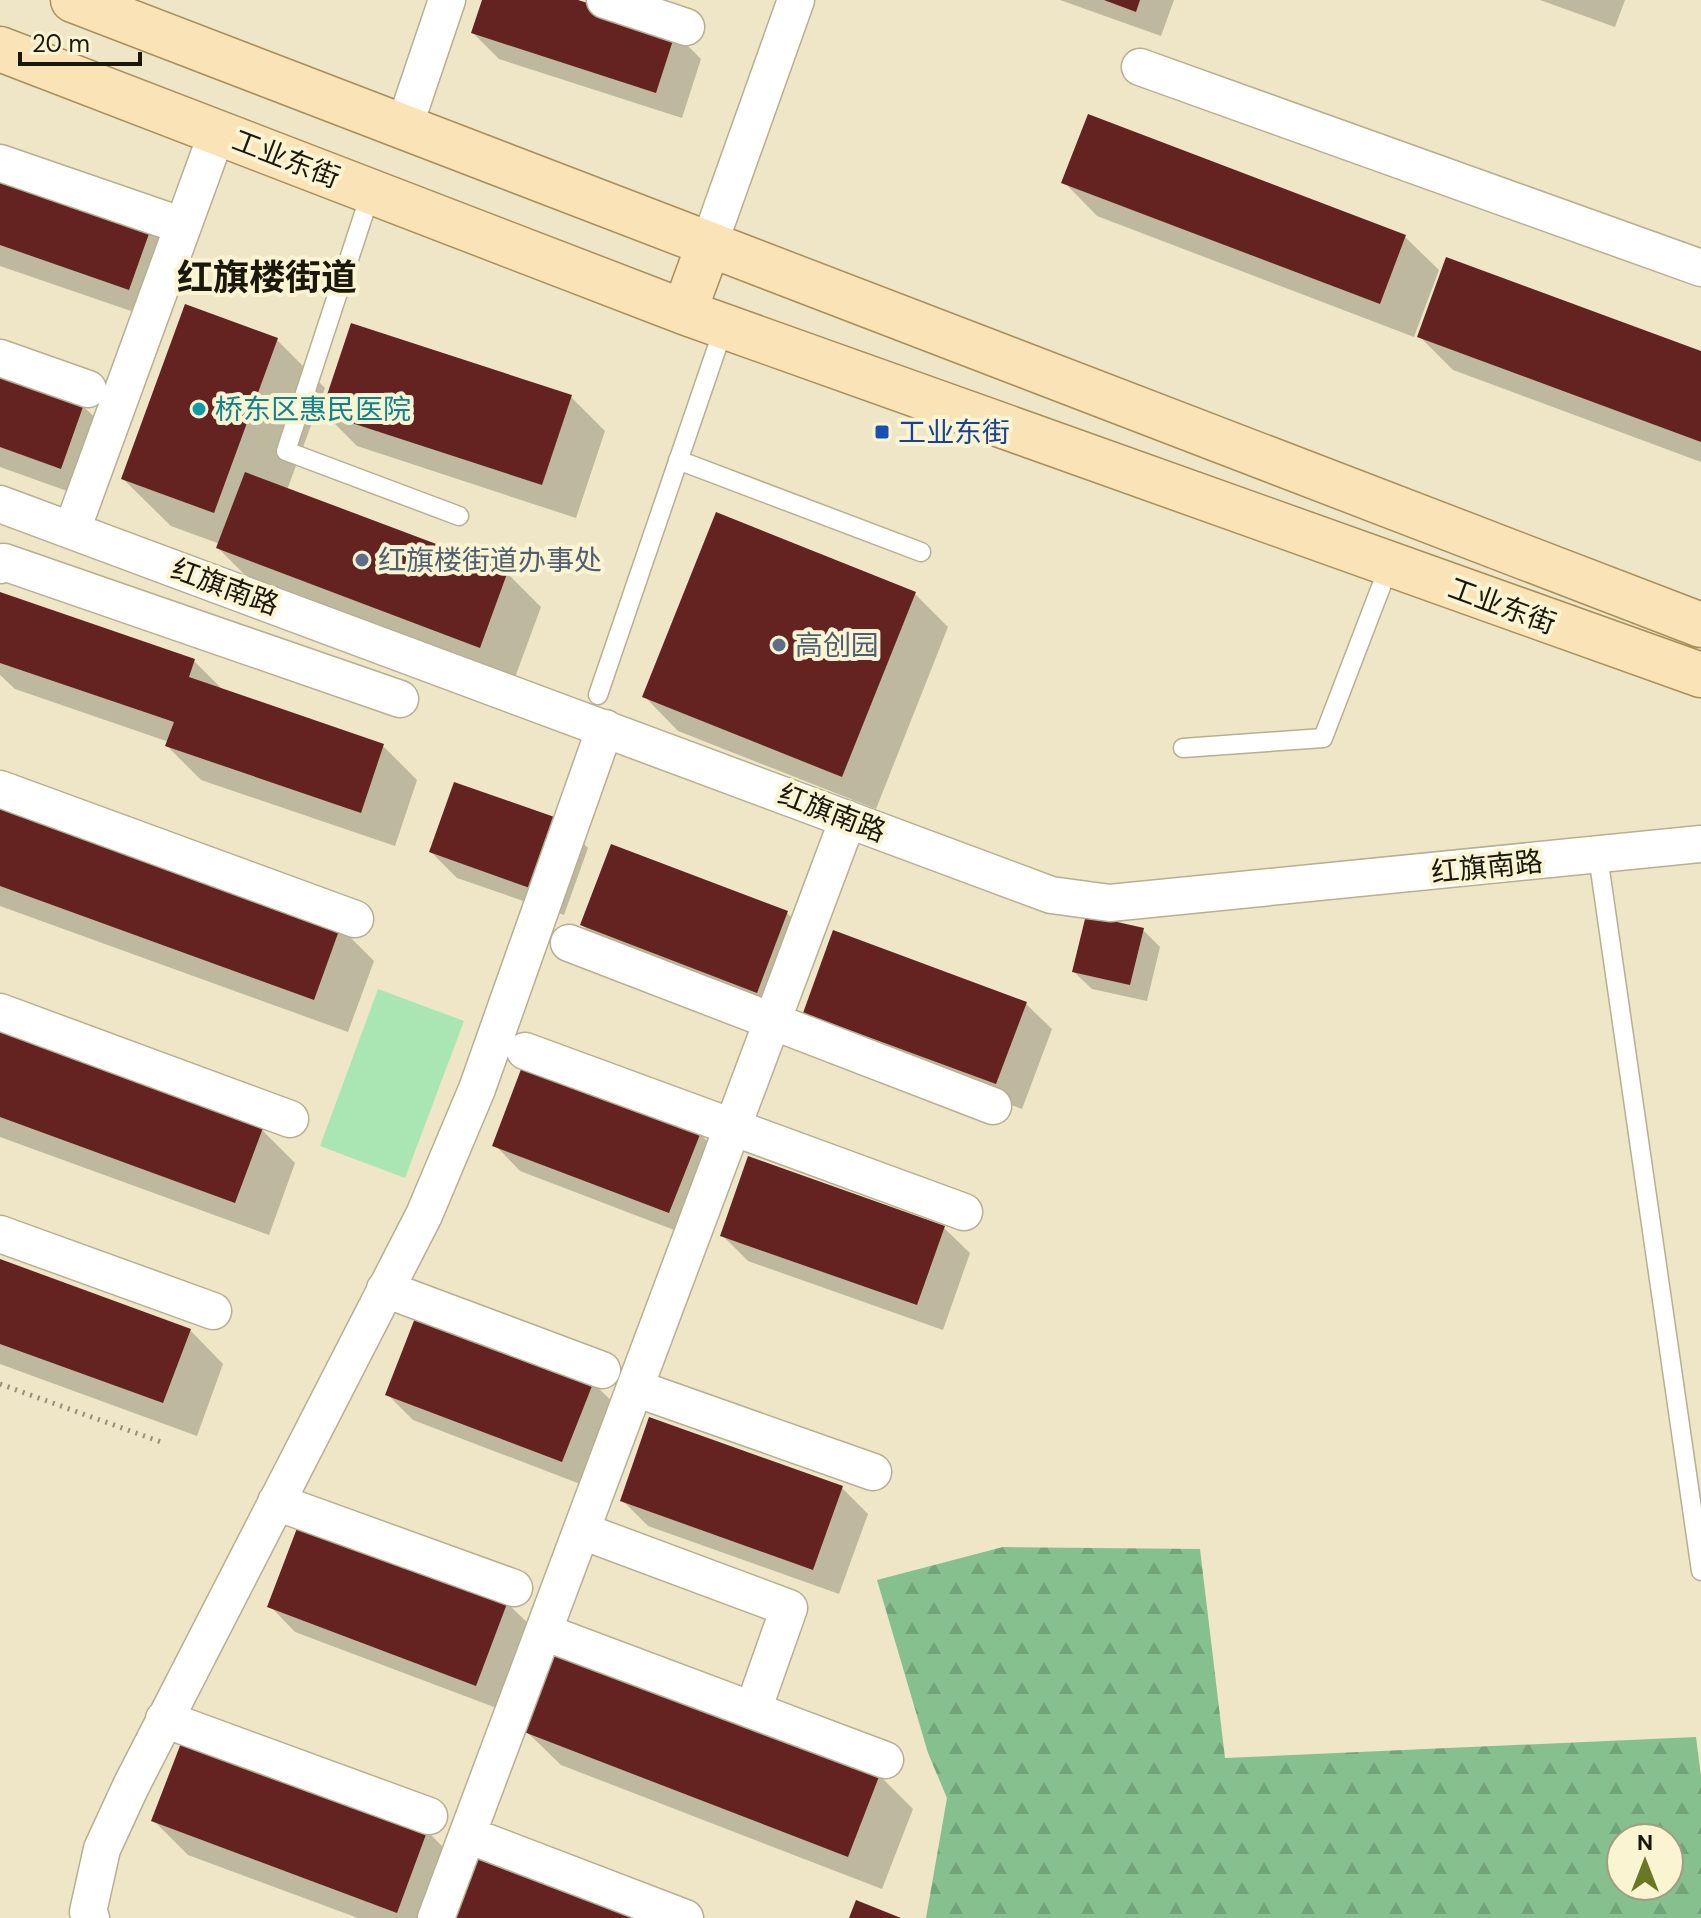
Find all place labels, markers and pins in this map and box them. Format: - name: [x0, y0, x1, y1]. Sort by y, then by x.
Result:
- place label: 桥东区惠民医院: [215, 391, 411, 428]
- marker: 桥东区惠民医院: [190, 400, 208, 418]
- place label: 工业东街: [898, 414, 1010, 451]
- marker: 工业东街: [873, 423, 891, 441]
- place label: 红旗楼街道办事处: [378, 542, 602, 579]
- marker: 红旗楼街道办事处: [353, 551, 371, 569]
- place label: 高创园: [795, 627, 879, 664]
- marker: 高创园: [770, 636, 788, 654]

